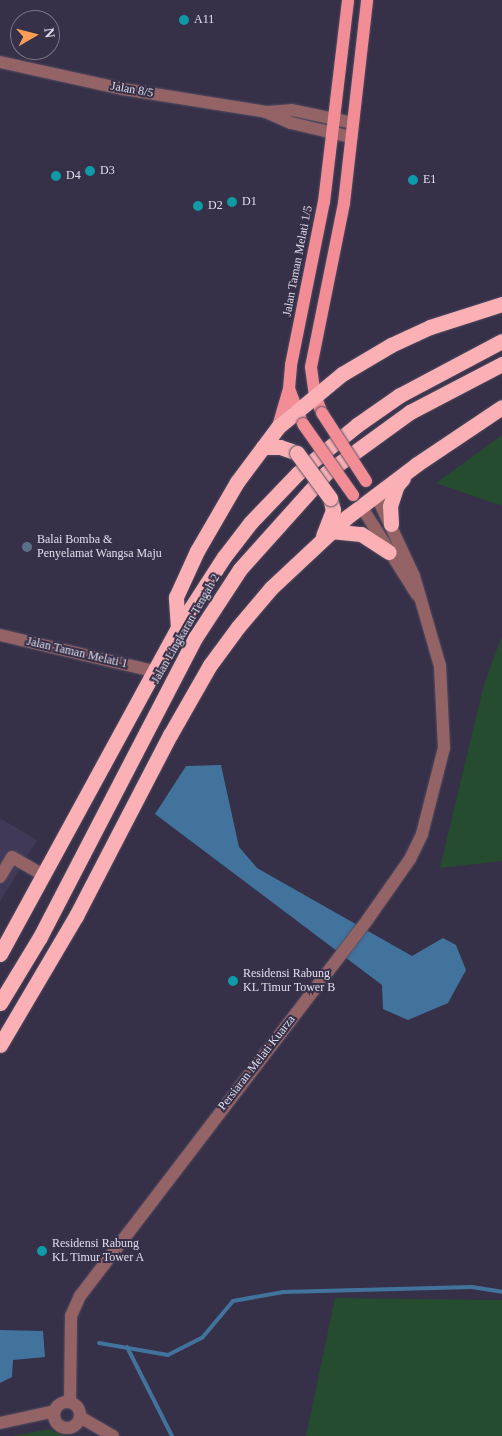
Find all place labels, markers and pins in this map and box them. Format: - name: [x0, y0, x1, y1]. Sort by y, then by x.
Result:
- place label: A11: [194, 13, 214, 27]
- marker: A11: [178, 14, 190, 26]
- place label: D3: [100, 164, 115, 178]
- marker: D3: [84, 165, 96, 177]
- place label: D4: [66, 169, 81, 183]
- marker: D4: [50, 170, 62, 182]
- place label: E1: [423, 173, 436, 187]
- marker: E1: [407, 174, 419, 186]
- place label: D1: [242, 195, 257, 209]
- marker: D1: [226, 196, 238, 208]
- place label: D2: [208, 199, 223, 213]
- marker: D2: [192, 200, 204, 212]
- place label: Balai Bomba & Penyelamat Wangsa Maju: [37, 533, 162, 561]
- marker: Balai Bomba & Penyelamat Wangsa Maju: [21, 541, 33, 553]
- place label: Residensi Rabung KL Timur Tower B: [243, 967, 336, 995]
- marker: Residensi Rabung KL Timur Tower B: [227, 975, 239, 987]
- place label: Residensi Rabung KL Timur Tower A: [52, 1237, 146, 1265]
- marker: Residensi Rabung KL Timur Tower A: [36, 1245, 48, 1257]

